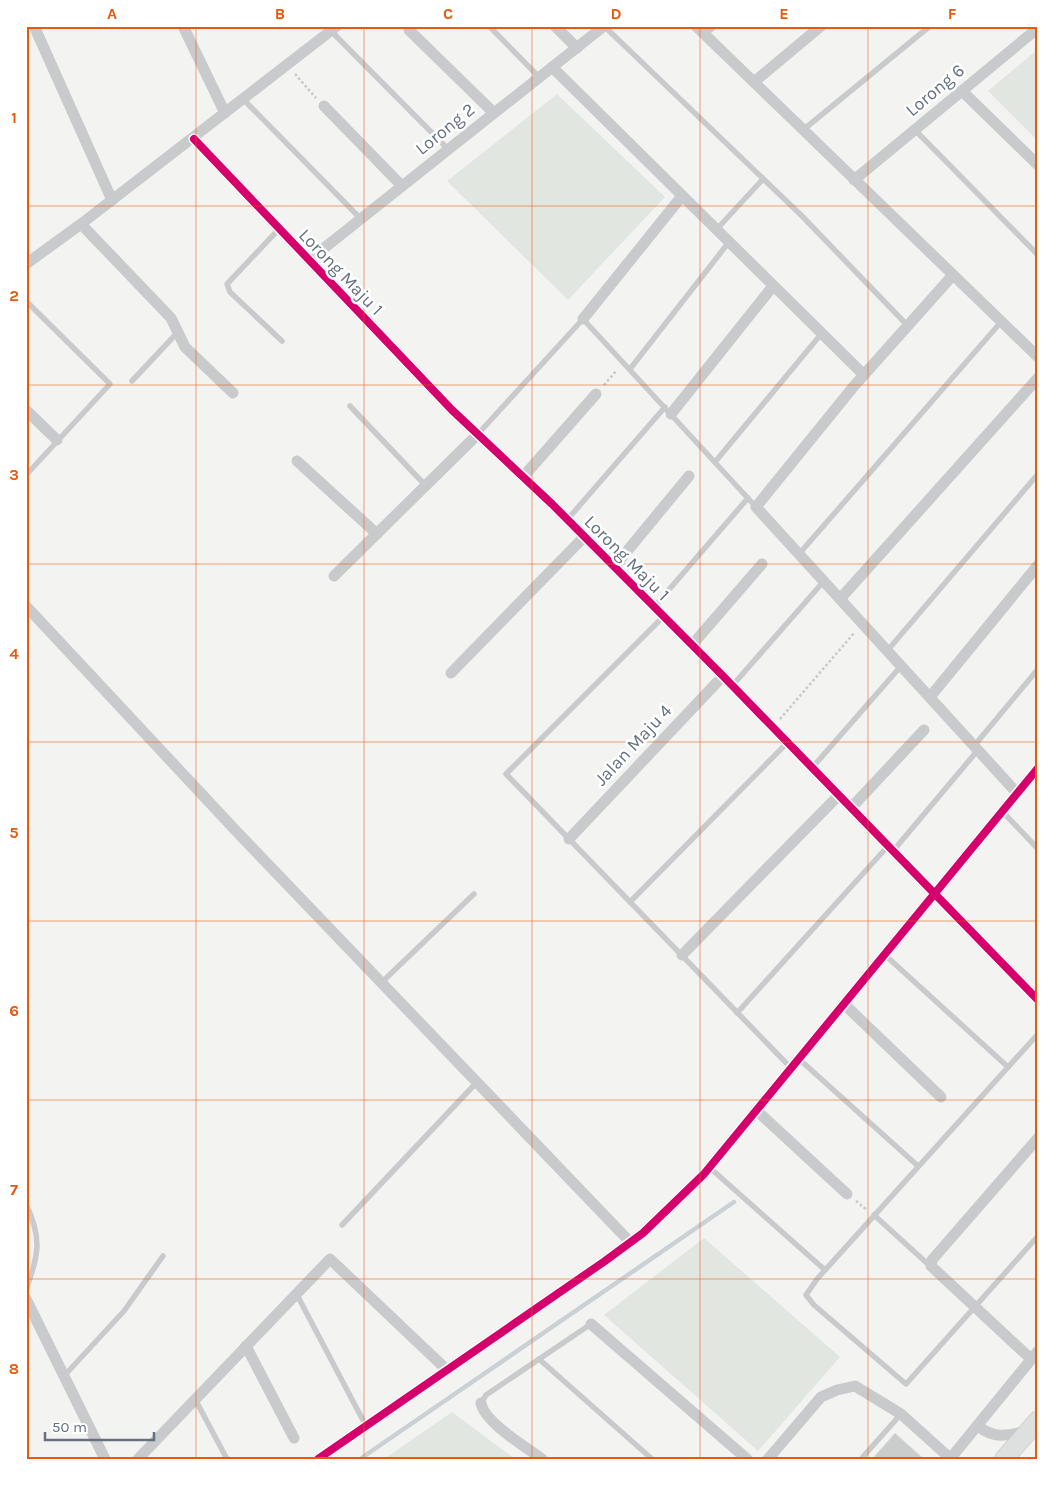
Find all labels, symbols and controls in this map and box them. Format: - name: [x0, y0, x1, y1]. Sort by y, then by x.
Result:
- text: A: [107, 4, 117, 23]
- text: B: [275, 4, 285, 23]
- text: C: [443, 4, 453, 23]
- text: D: [611, 4, 622, 23]
- text: E: [779, 4, 789, 23]
- text: F: [948, 4, 957, 23]
- street label: Lorong 6: [901, 59, 969, 121]
- street label: Lorong 2: [411, 98, 479, 160]
- text: 1: [11, 108, 17, 127]
- street label: Lorong Maju 1: [294, 224, 388, 320]
- text: 2: [9, 286, 19, 305]
- text: 3: [9, 465, 19, 484]
- street label: Lorong Maju 1: [580, 511, 674, 605]
- text: 4: [9, 644, 19, 663]
- street label: Jalan Maju 4: [590, 700, 676, 790]
- text: 5: [9, 823, 19, 842]
- text: 6: [9, 1001, 19, 1020]
- text: 7: [10, 1180, 18, 1199]
- text: 8: [9, 1359, 19, 1378]
- scale bar: [45, 1410, 154, 1442]
- text: 50 m: [52, 1418, 87, 1436]

